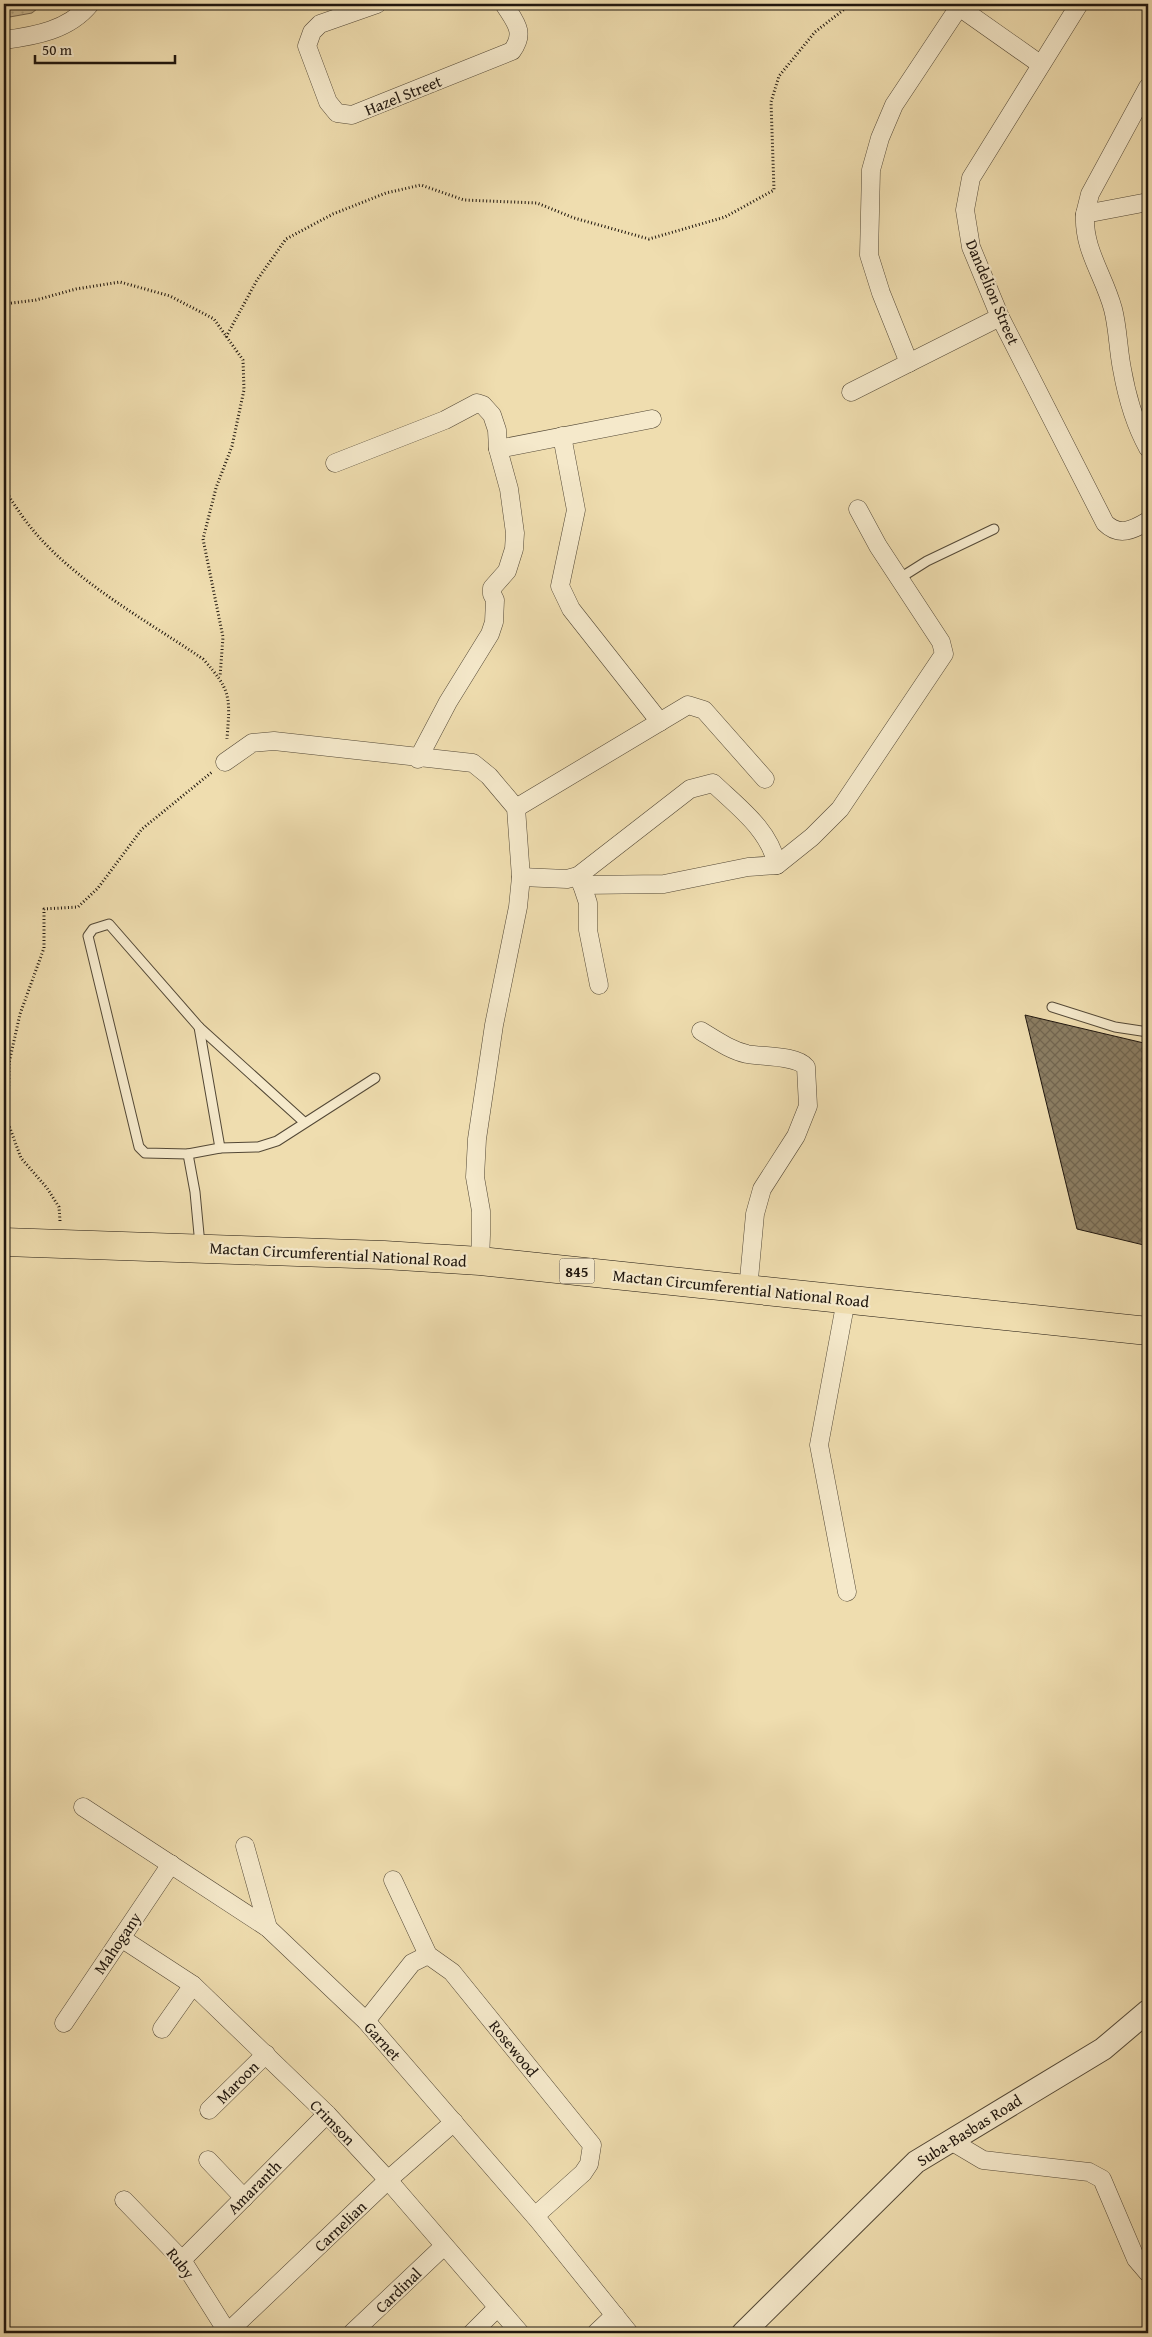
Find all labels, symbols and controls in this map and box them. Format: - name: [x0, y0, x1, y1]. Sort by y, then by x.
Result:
- scale bar: [35, 32, 175, 64]
- text: 50 m: [42, 39, 73, 60]
- street label: Hazel Street: [361, 69, 445, 121]
- street label: Dandelion Street: [960, 236, 1026, 349]
- street label: Mactan Circumferential National Road: [209, 1235, 468, 1273]
- road number: 845: [560, 1258, 594, 1284]
- street label: Mactan Circumferential National Road: [612, 1263, 871, 1313]
- street label: Mahogany: [87, 1907, 147, 1979]
- street label: Rosewood: [484, 2014, 545, 2082]
- street label: Garnet: [359, 2016, 407, 2066]
- street label: Maroon: [210, 2055, 264, 2109]
- street label: Suba-Basbas Road: [912, 2088, 1027, 2172]
- street label: Crimson: [305, 2093, 361, 2151]
- street label: Amaranth: [221, 2154, 287, 2220]
- street label: Carnelian: [308, 2195, 372, 2257]
- street label: Ruby: [161, 2242, 201, 2284]
- street label: Cardinal: [369, 2261, 427, 2318]

